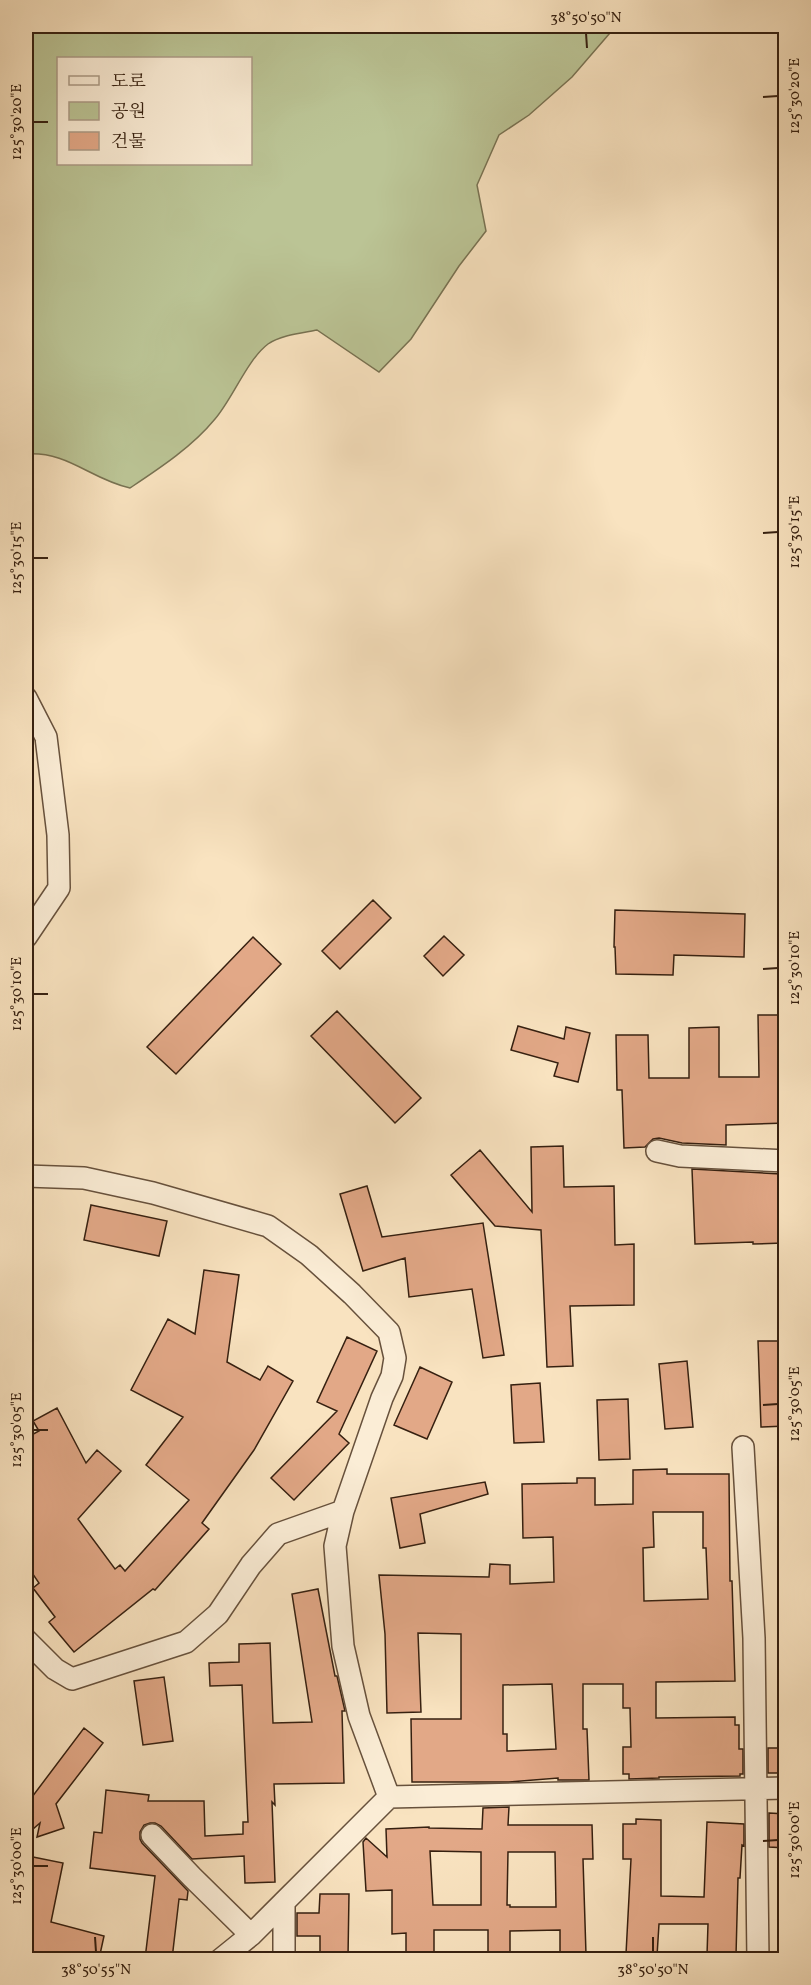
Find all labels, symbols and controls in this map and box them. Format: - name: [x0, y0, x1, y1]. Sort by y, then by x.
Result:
- text: 38°50'50"N: [550, 8, 622, 29]
- legend: [57, 57, 252, 165]
- text: 125°30'20"E: [785, 58, 806, 134]
- text: 도로: [111, 70, 146, 95]
- text: 125°30'20"E: [7, 84, 28, 160]
- text: 공원: [111, 100, 146, 125]
- text: 건물: [111, 130, 146, 155]
- text: 125°30'15"E: [785, 496, 806, 568]
- text: 125°30'15"E: [7, 522, 28, 594]
- text: 125°30'10"E: [785, 931, 806, 1005]
- text: 125°30'10"E: [7, 957, 28, 1031]
- text: 125°30'05"E: [785, 1366, 806, 1442]
- text: 125°30'05"E: [7, 1392, 28, 1468]
- text: 125°30'00"E: [785, 1801, 806, 1879]
- text: 125°30'00"E: [7, 1827, 28, 1905]
- text: 38°50'55"N: [61, 1960, 131, 1981]
- text: 38°50'50"N: [617, 1960, 689, 1981]

